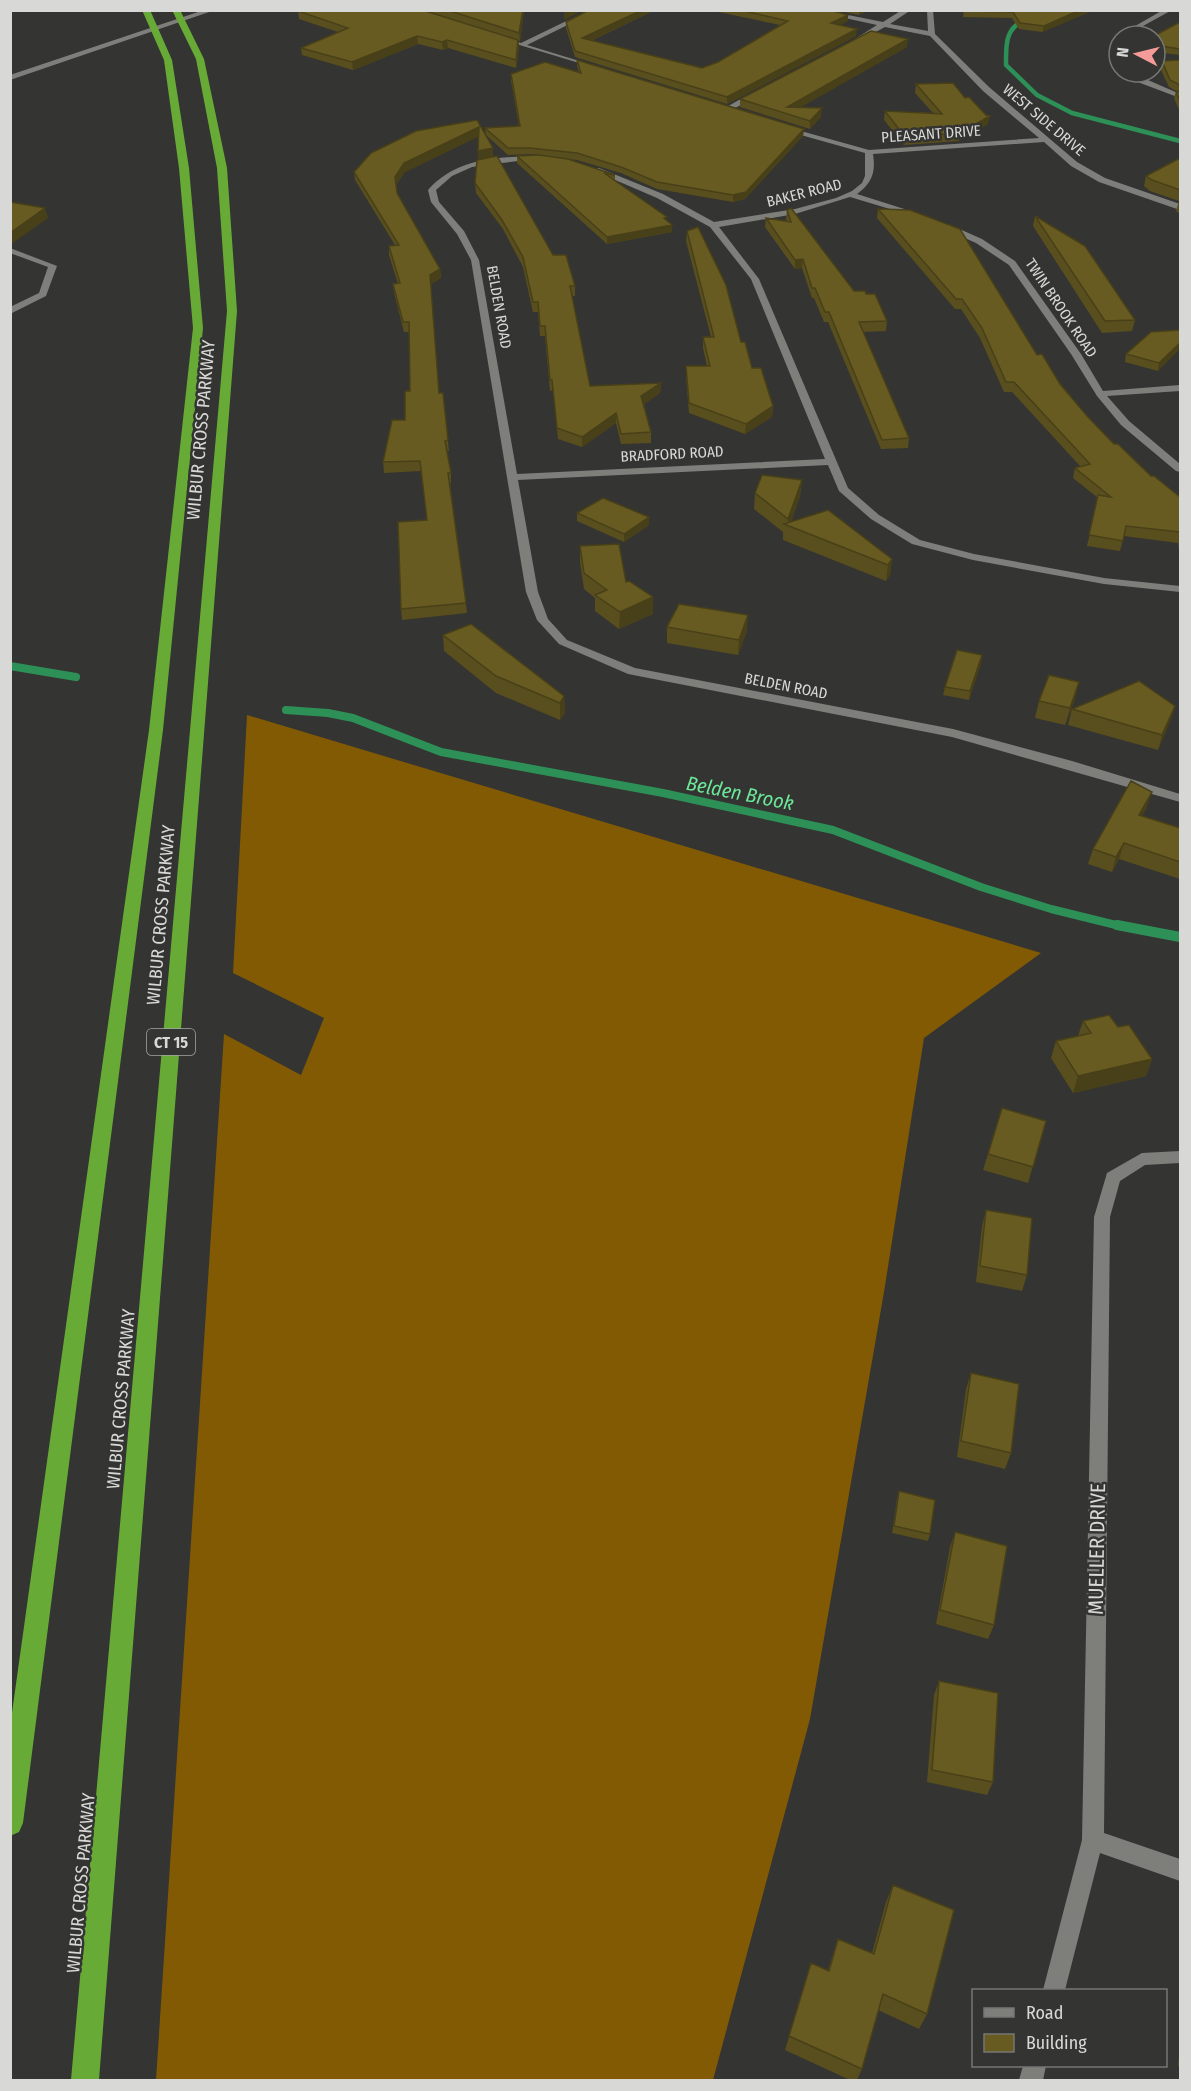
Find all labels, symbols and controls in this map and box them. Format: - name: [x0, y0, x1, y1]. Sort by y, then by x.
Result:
- north arrow: [1107, 24, 1167, 84]
- text: N: [1113, 46, 1133, 58]
- street label: WEST SIDE DRIVE: [999, 80, 1089, 160]
- street label: PLEASANT DRIVE: [881, 122, 981, 146]
- street label: BAKER ROAD: [765, 175, 843, 211]
- street label: TWIN BROOK ROAD: [1021, 255, 1101, 361]
- street label: BELDEN ROAD: [483, 264, 515, 350]
- street label: WILBUR CROSS PARKWAY: [182, 339, 220, 521]
- street label: BRADFORD ROAD: [620, 442, 724, 466]
- street label: BELDEN ROAD: [743, 669, 829, 703]
- water label: Belden Brook: [684, 771, 796, 815]
- street label: WILBUR CROSS PARKWAY: [142, 824, 180, 1006]
- road number: CT 15: [147, 1029, 195, 1055]
- street label: WILBUR CROSS PARKWAY: [102, 1308, 140, 1490]
- street label: MUELLER DRIVE: [1083, 1483, 1111, 1615]
- street label: WILBUR CROSS PARKWAY: [62, 1792, 100, 1974]
- legend: [972, 1989, 1167, 2067]
- text: Road: [1026, 2002, 1063, 2024]
- text: Building: [1026, 2032, 1087, 2054]

